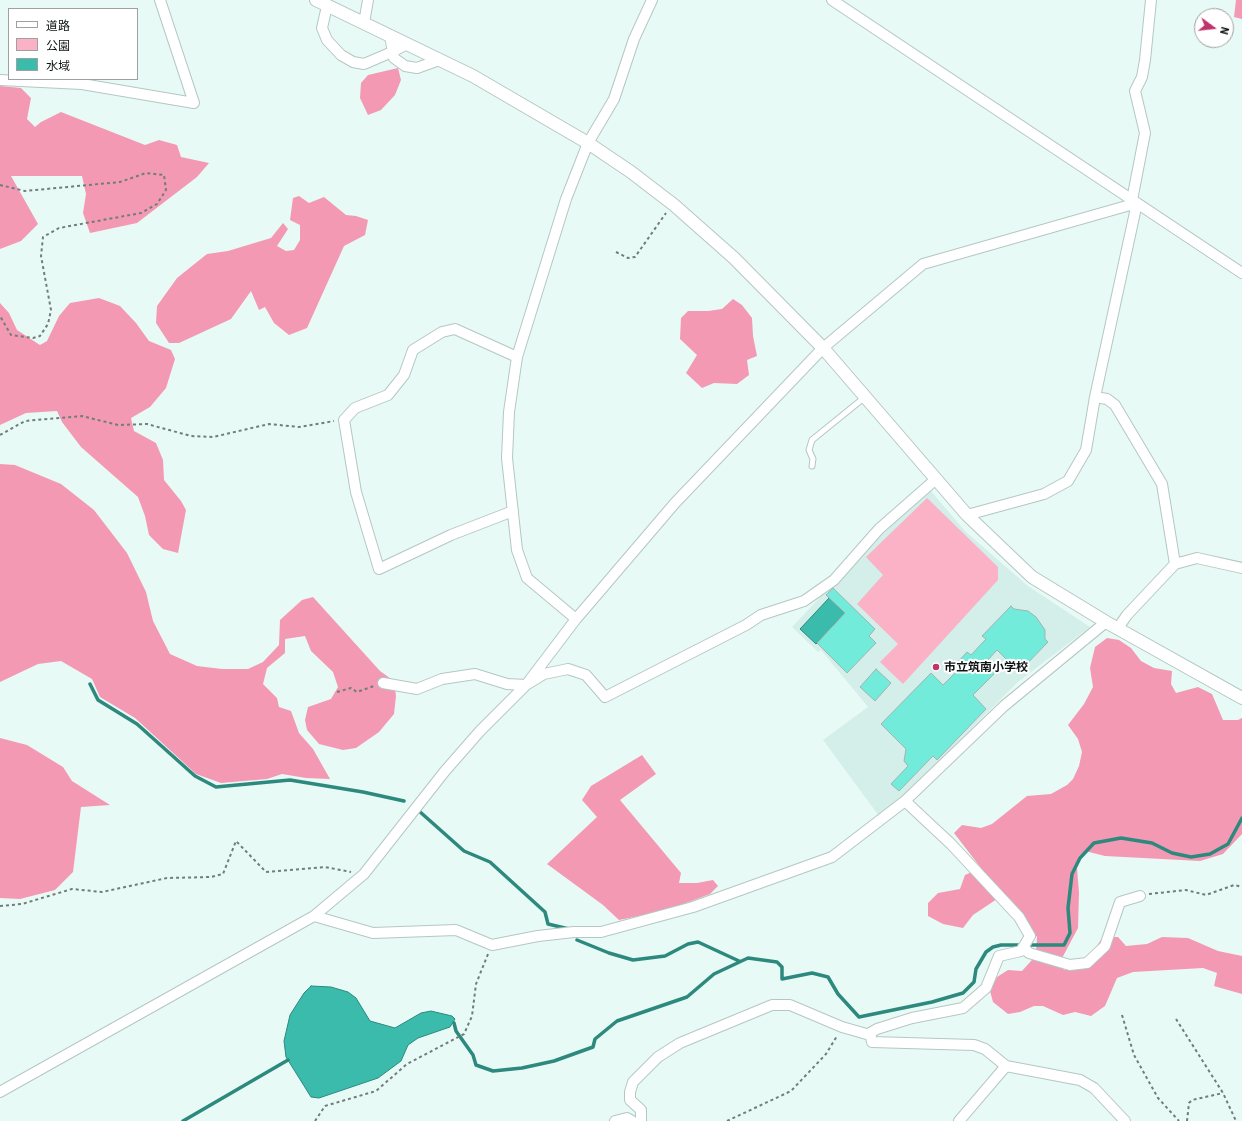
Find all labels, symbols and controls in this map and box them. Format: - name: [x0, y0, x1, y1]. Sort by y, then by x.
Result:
- legend: [8, 8, 138, 80]
- north arrow: [1194, 8, 1234, 48]
- text: 道路: [46, 18, 70, 32]
- text: N: [1218, 26, 1232, 36]
- text: 公園: [46, 38, 70, 52]
- text: 水域: [46, 58, 70, 72]
- place label: 市立筑南小学校: [944, 660, 1028, 674]
- marker: 市立筑南小学校: [931, 662, 941, 672]

